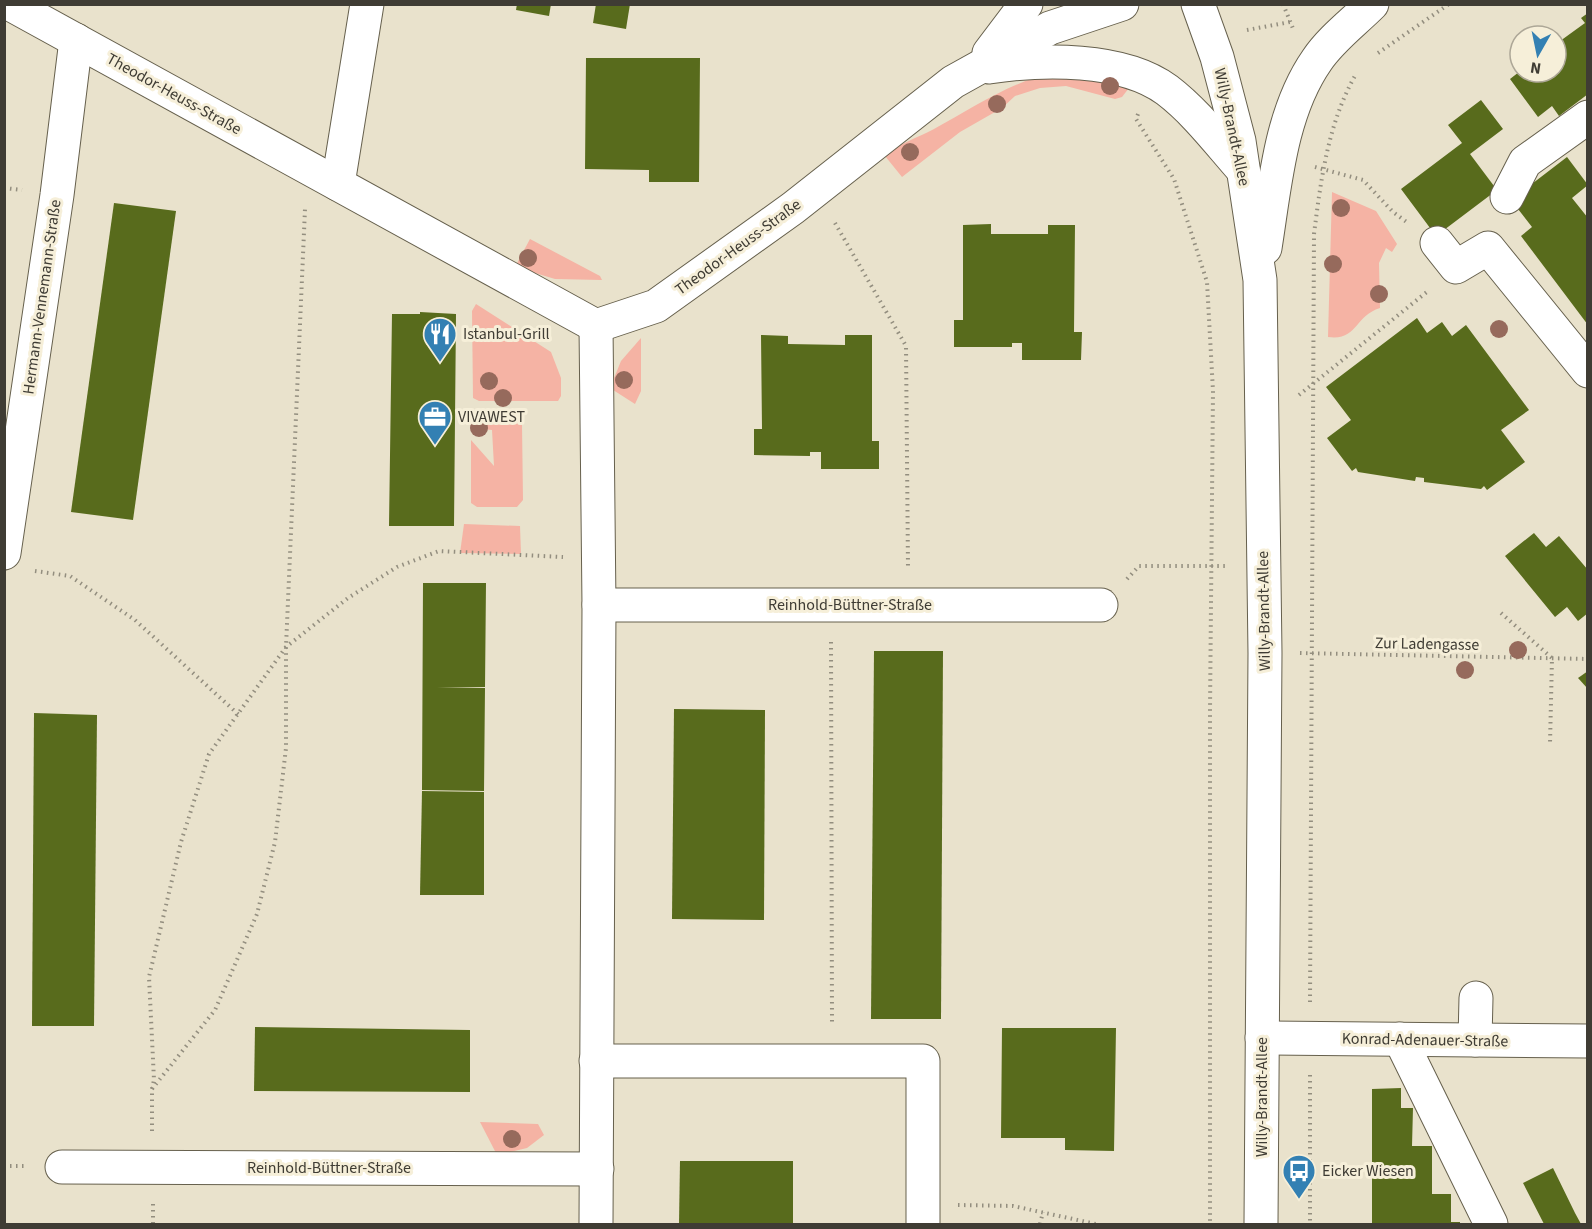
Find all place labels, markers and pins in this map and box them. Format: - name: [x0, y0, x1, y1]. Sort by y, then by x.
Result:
- restaurant icon: Istanbul-Grill: [422, 316, 458, 363]
- place label: Istanbul-Grill: [463, 323, 550, 345]
- office icon: VIVAWEST: [417, 399, 453, 446]
- place label: VIVAWEST: [458, 406, 525, 428]
- bus stop icon: Eicker Wiesen: [1281, 1153, 1317, 1200]
- place label: Eicker Wiesen: [1322, 1160, 1414, 1182]

